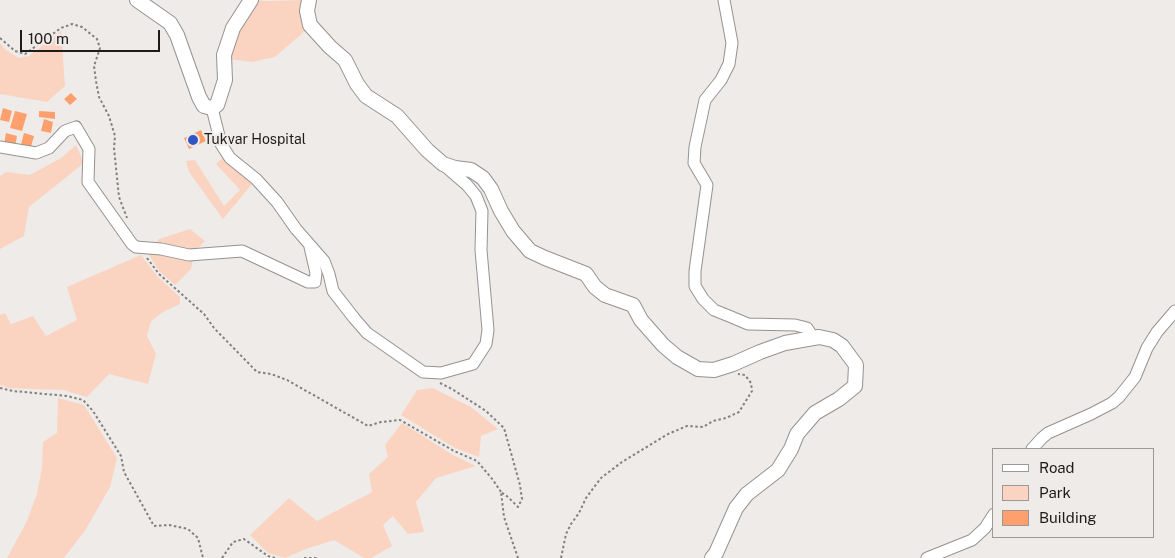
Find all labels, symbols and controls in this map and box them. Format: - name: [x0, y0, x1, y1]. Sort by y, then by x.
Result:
- scale bar: [22, 20, 162, 52]
- text: 100 m: [28, 30, 69, 47]
- place label: Tukvar Hospital: [204, 132, 306, 148]
- marker: Tukvar Hospital: [186, 133, 200, 147]
- legend: [992, 448, 1155, 538]
- text: Road: [1039, 459, 1075, 476]
- text: Park: [1039, 484, 1071, 501]
- text: Building: [1039, 509, 1097, 526]

